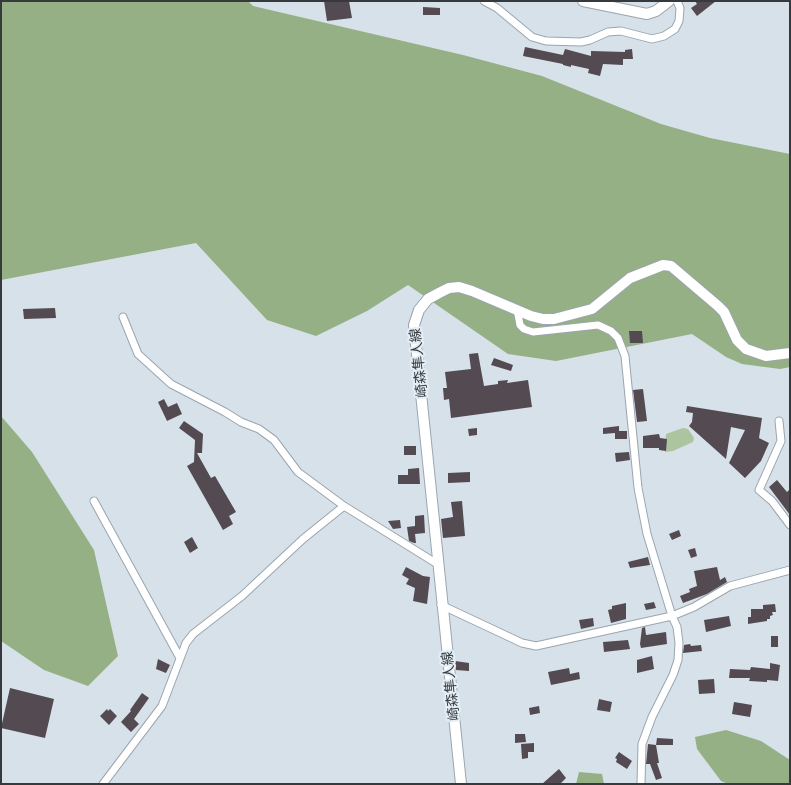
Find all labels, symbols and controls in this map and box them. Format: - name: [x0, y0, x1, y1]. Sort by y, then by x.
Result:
- street label: 崎森隼人線: [407, 327, 431, 399]
- street label: 崎森隼人線: [439, 650, 463, 722]

